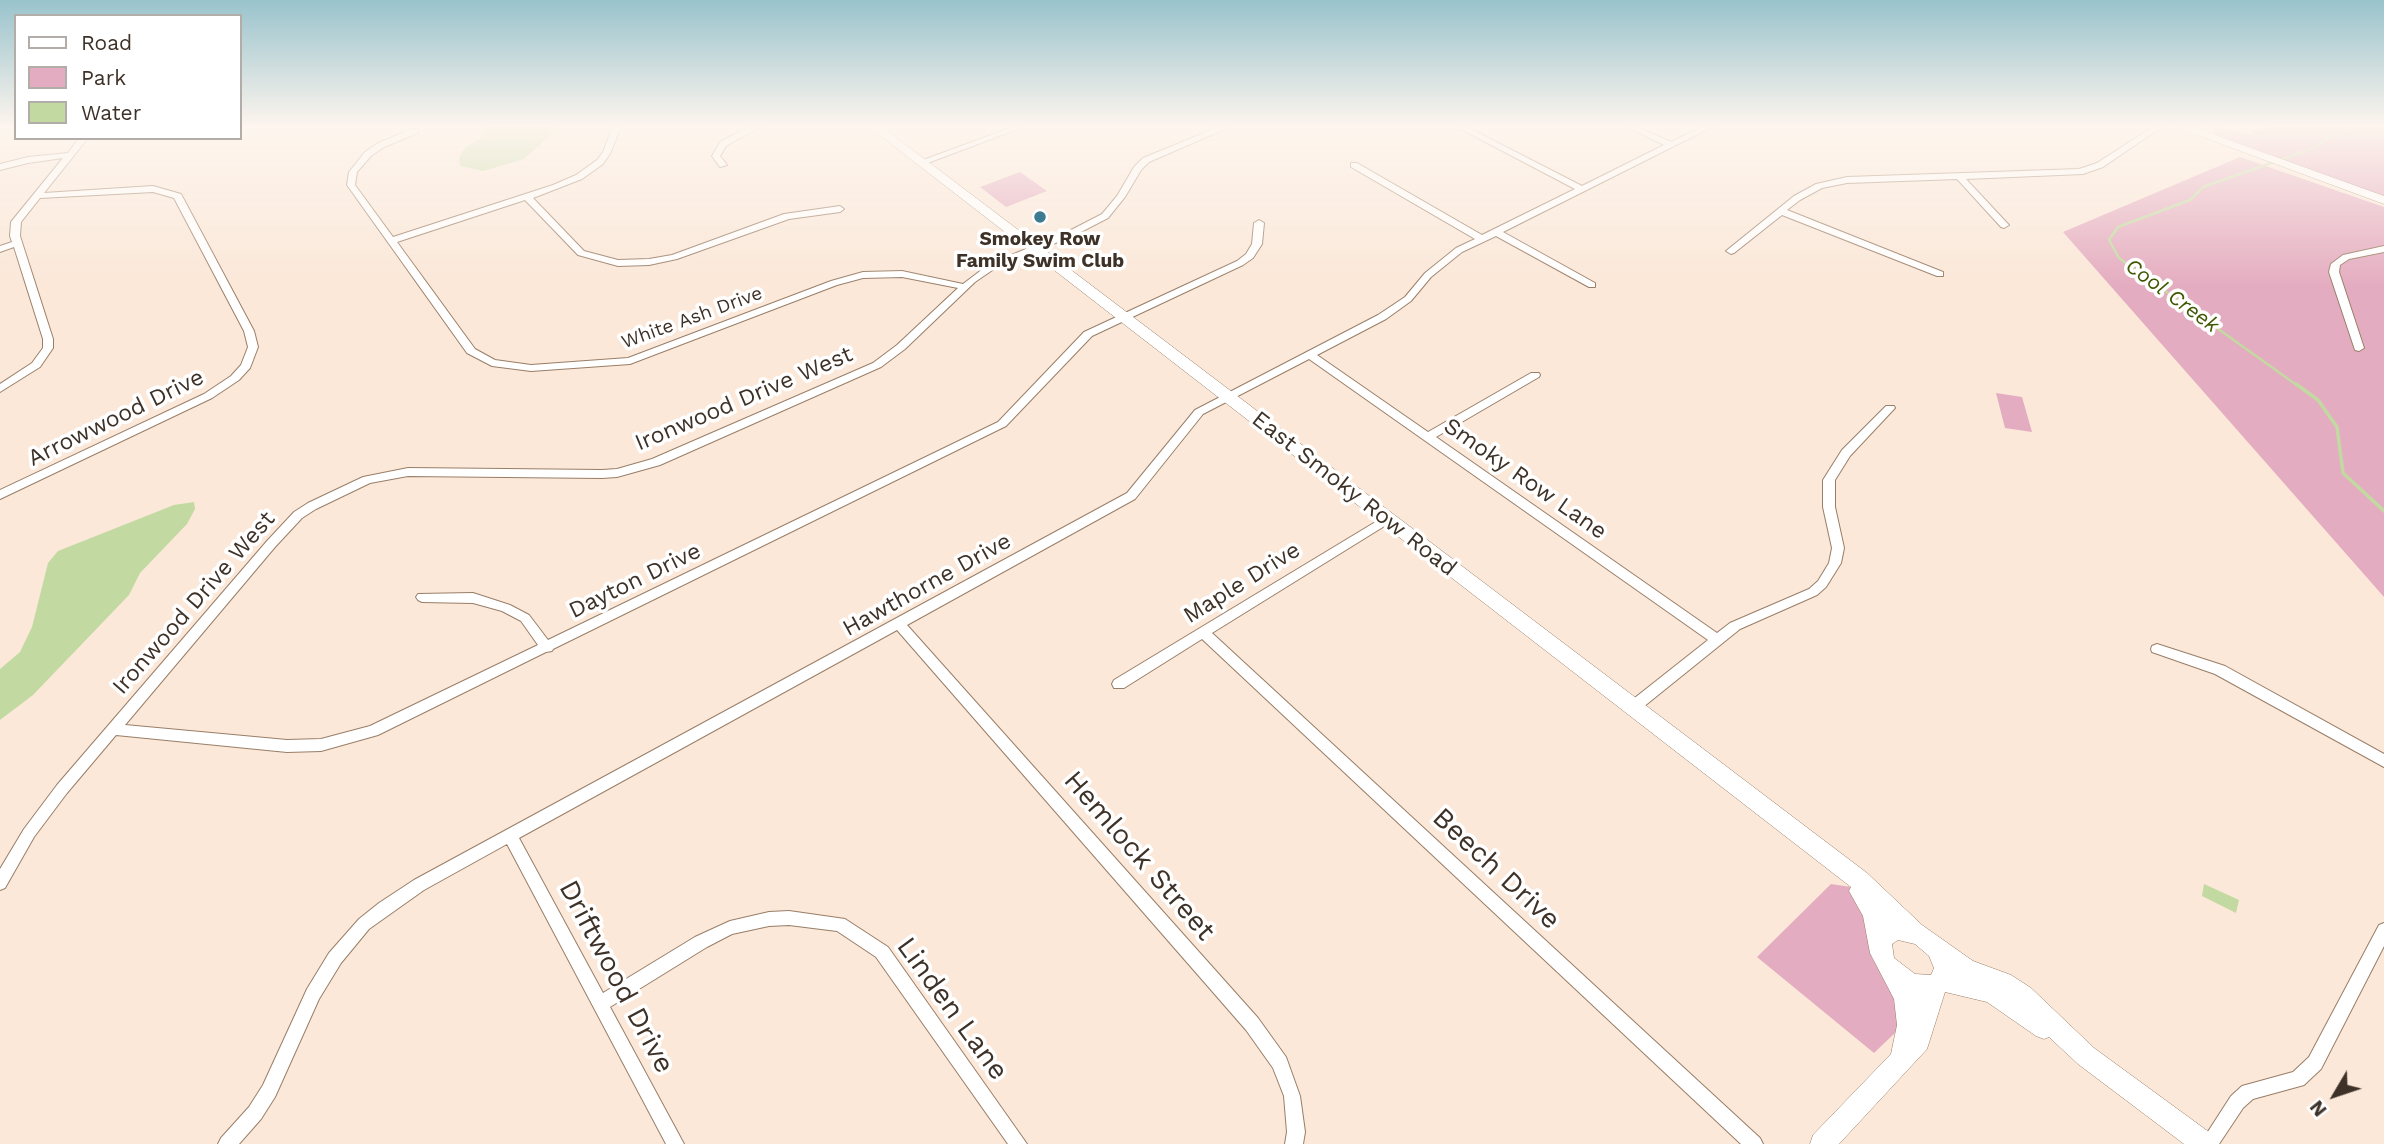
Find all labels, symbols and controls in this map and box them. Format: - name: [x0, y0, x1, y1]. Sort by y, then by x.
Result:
- legend: [14, 14, 242, 140]
- text: Road: [81, 30, 132, 55]
- text: Park: [81, 65, 126, 90]
- text: Water: [81, 100, 141, 125]
- marker: Smokey Row Family Swim Club: [1032, 209, 1048, 225]
- place label: Smokey Row Family Swim Club: [956, 228, 1124, 272]
- water label: Cool Creek: [2120, 254, 2224, 338]
- street label: White Ash Drive: [618, 282, 766, 354]
- street label: Ironwood Drive West: [631, 341, 857, 457]
- street label: Arrowwood Drive: [24, 363, 208, 473]
- street label: East Smoky Row Road: [1246, 406, 1462, 582]
- street label: Smoky Row Lane: [1438, 412, 1612, 546]
- street label: Ironwood Drive West: [107, 506, 281, 700]
- street label: Hawthorne Drive: [838, 527, 1016, 643]
- street label: Maple Drive: [1179, 536, 1305, 630]
- street label: Dayton Drive: [564, 537, 706, 625]
- street label: Hemlock Street: [1056, 764, 1222, 948]
- street label: Beech Drive: [1425, 801, 1567, 937]
- street label: Driftwood Drive: [551, 875, 681, 1079]
- street label: Linden Lane: [889, 931, 1015, 1087]
- north arrow: [2300, 1060, 2370, 1130]
- text: N: [2305, 1096, 2332, 1121]

